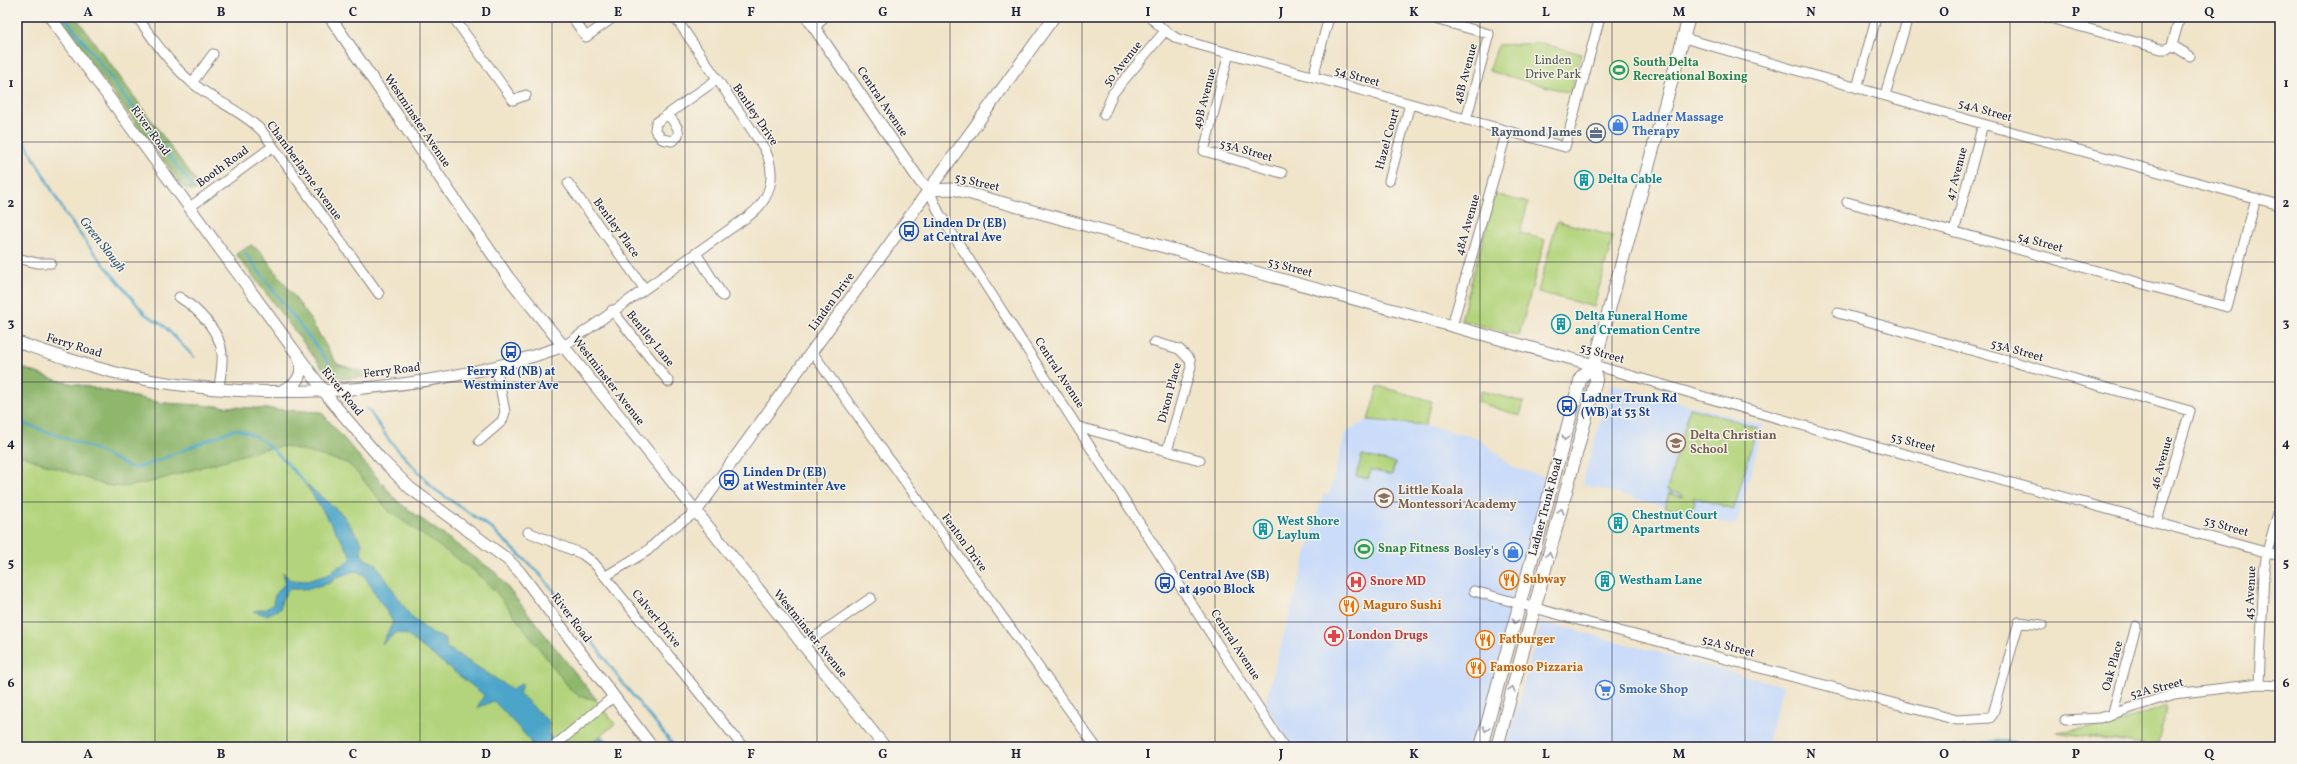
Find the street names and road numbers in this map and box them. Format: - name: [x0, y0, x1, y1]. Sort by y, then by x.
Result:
- street label: 50 Avenue: [1100, 38, 1147, 90]
- street label: 48B Avenue: [1450, 42, 1482, 106]
- street label: 54 Street: [1332, 63, 1382, 91]
- street label: Central Avenue: [853, 64, 911, 140]
- street label: 49B Avenue: [1189, 67, 1221, 131]
- street label: Westminster Avenue: [380, 71, 454, 171]
- street label: Bentley Drive: [728, 81, 782, 149]
- street label: 54A Street: [1956, 96, 2014, 126]
- street label: River Road: [126, 103, 174, 159]
- street label: Hazel Court: [1372, 107, 1404, 171]
- street label: Chamberlayne Avenue: [263, 118, 346, 224]
- street label: 53A Street: [1218, 136, 1274, 166]
- street label: Booth Road: [194, 142, 253, 191]
- street label: 47 Avenue: [1942, 145, 1972, 202]
- street label: 53 Street: [953, 170, 1001, 196]
- street label: 48A Avenue: [1452, 192, 1484, 258]
- street label: Bentley Place: [589, 195, 643, 261]
- street label: 54 Street: [2015, 229, 2065, 257]
- street label: 53 Street: [1266, 254, 1314, 282]
- street label: Linden Drive: [805, 269, 859, 335]
- street label: Bentley Lane: [622, 308, 678, 371]
- street label: Ferry Road: [44, 330, 104, 362]
- street label: Westminster Avenue: [568, 333, 648, 429]
- street label: Central Avenue: [1030, 335, 1088, 412]
- street label: 53A Street: [1989, 336, 2045, 366]
- street label: 53 Street: [1578, 340, 1626, 368]
- street label: Ferry Road: [362, 360, 422, 382]
- street label: Dixon Place: [1154, 361, 1186, 425]
- street label: River Road: [317, 364, 367, 420]
- street label: 53 Street: [1889, 429, 1937, 457]
- street label: 46 Avenue: [2147, 434, 2177, 492]
- street label: Ladner Trunk Road: [1525, 456, 1567, 558]
- street label: Fenton Drive: [937, 511, 991, 576]
- street label: 53 Street: [2202, 513, 2250, 541]
- street label: 45 Avenue: [2242, 565, 2260, 620]
- street label: Calvert Drive: [628, 587, 685, 652]
- street label: Westminster Avenue: [769, 587, 851, 682]
- street label: River Road: [547, 590, 595, 646]
- street label: Central Avenue: [1206, 607, 1264, 684]
- street label: 52A Street: [1700, 632, 1756, 662]
- street label: Oak Place: [2099, 639, 2127, 693]
- street label: 52A Street: [2129, 675, 2185, 703]

